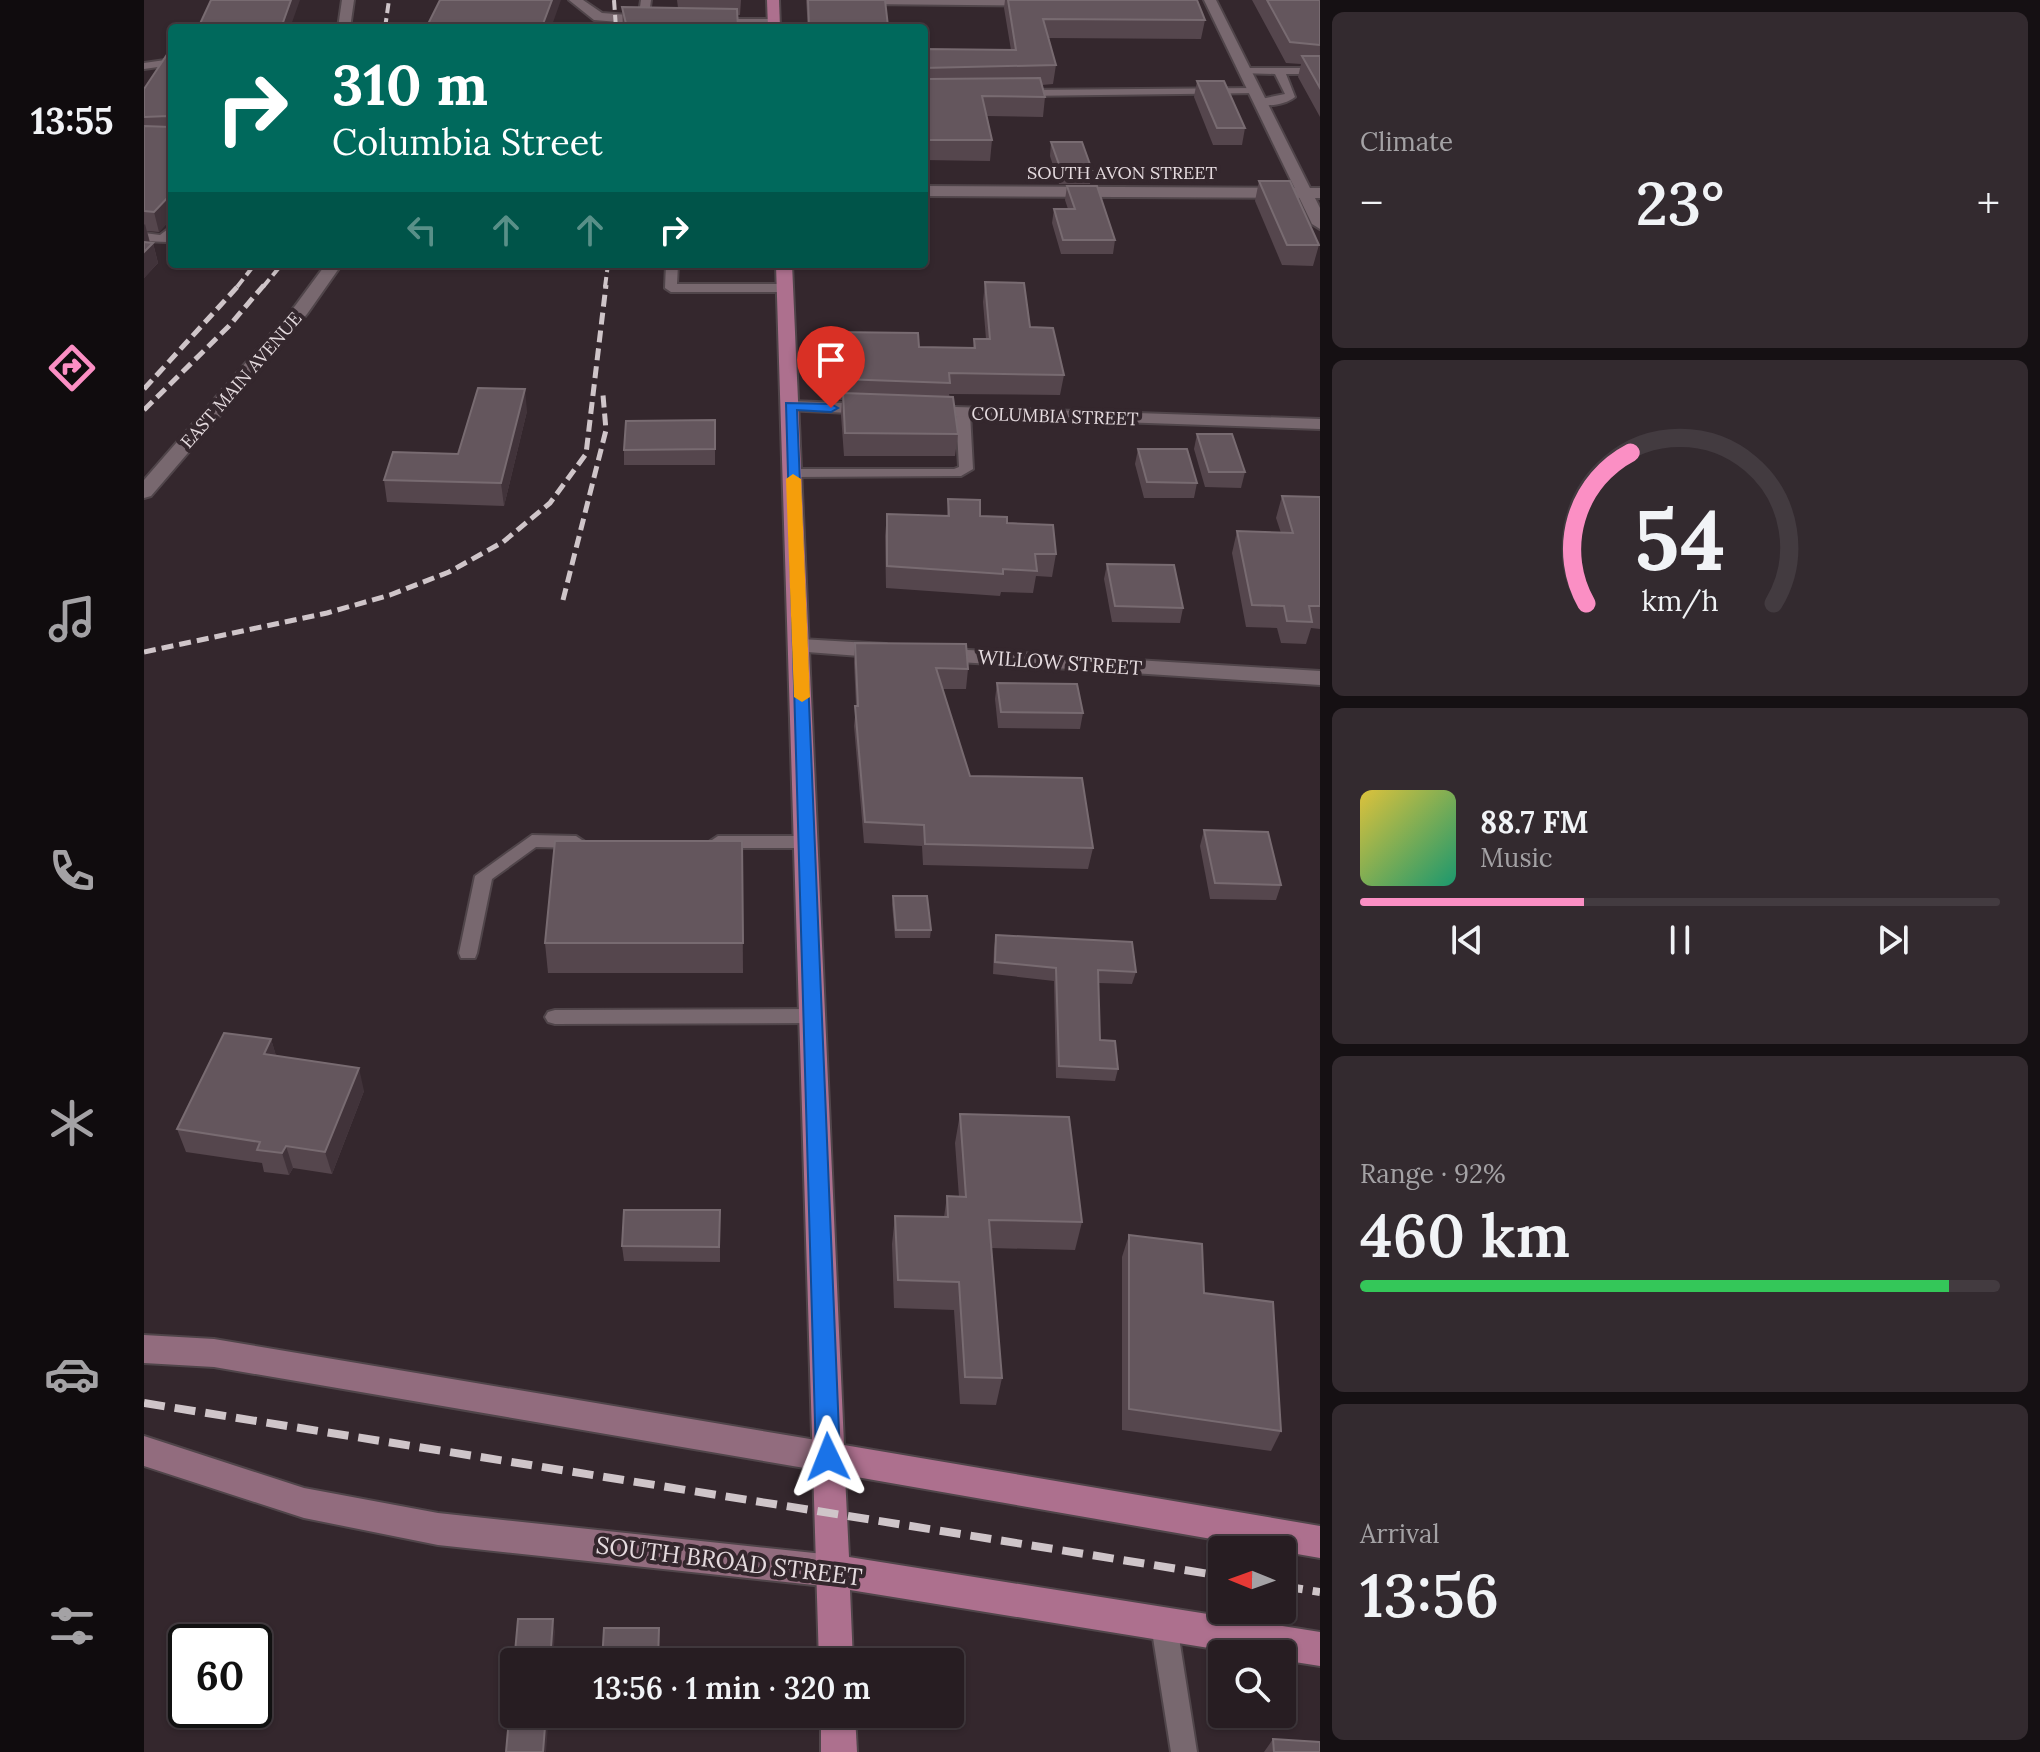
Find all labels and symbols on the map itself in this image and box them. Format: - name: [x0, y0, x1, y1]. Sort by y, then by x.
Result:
- street label: SOUTH AVON STREET: [1027, 161, 1217, 184]
- street label: EAST MAIN AVENUE: [176, 307, 306, 453]
- pin: [797, 326, 865, 408]
- street label: COLUMBIA STREET: [971, 402, 1139, 430]
- street label: WILLOW STREET: [977, 644, 1143, 680]
- position arrow: [786, 1415, 870, 1499]
- street label: SOUTH BROAD STREET: [594, 1529, 864, 1593]
- north arrow: [1208, 1536, 1296, 1624]
- speed limit sign: 60: [168, 1624, 272, 1728]

